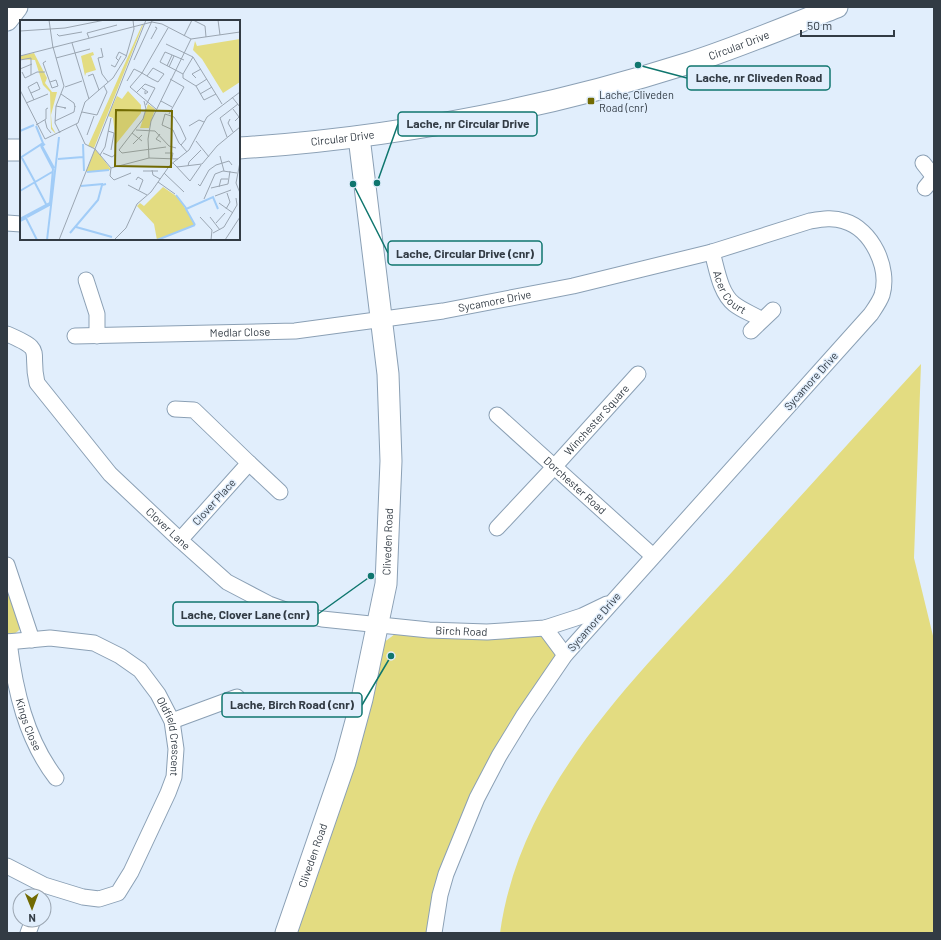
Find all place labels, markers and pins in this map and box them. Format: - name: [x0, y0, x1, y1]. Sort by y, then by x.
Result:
- callout: Lache, nr Cliveden Road: [687, 66, 830, 90]
- place label: Lache, Cliveden Road (cnr): [599, 88, 674, 114]
- marker: Lache, Cliveden Road (cnr): [586, 96, 596, 106]
- callout: Lache, nr Circular Drive: [398, 112, 537, 136]
- callout: Lache, Circular Drive (cnr): [388, 241, 542, 265]
- callout: Lache, Clover Lane (cnr): [173, 602, 318, 626]
- callout: Lache, Birch Road (cnr): [222, 693, 362, 717]

